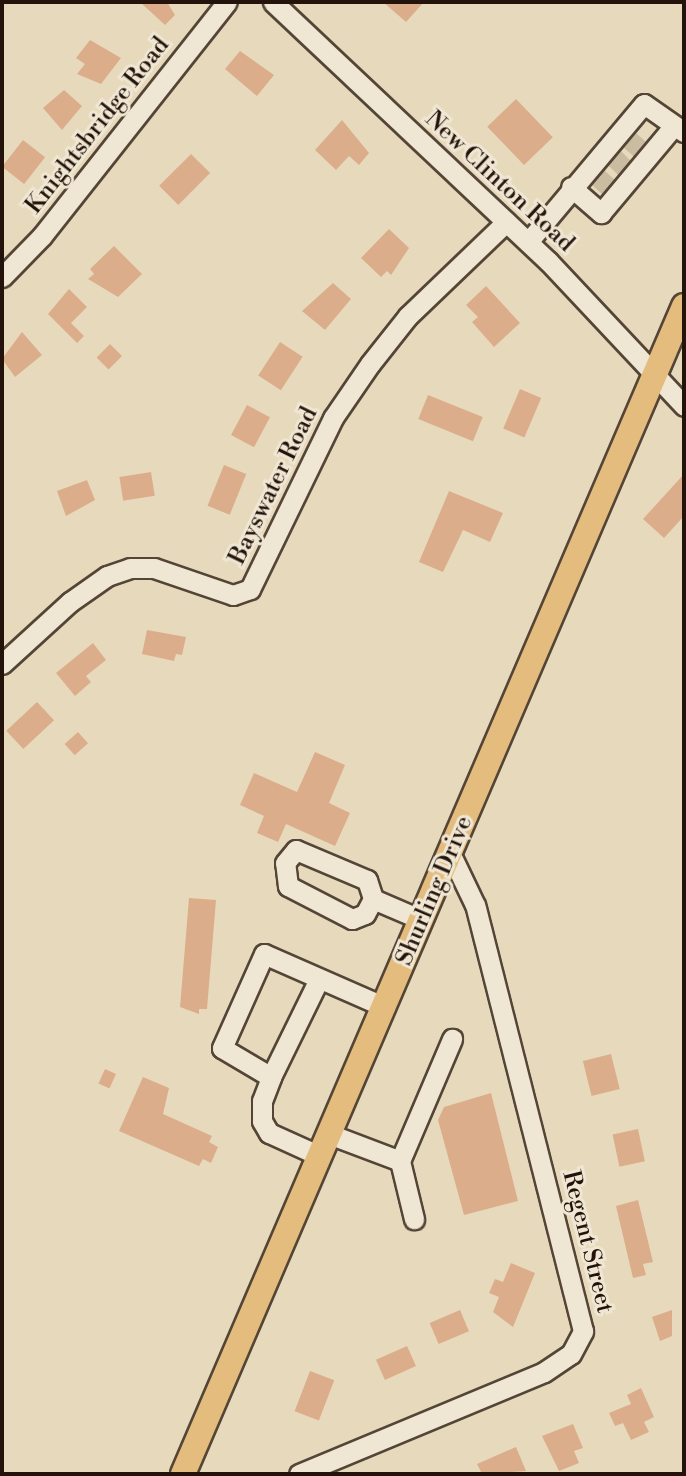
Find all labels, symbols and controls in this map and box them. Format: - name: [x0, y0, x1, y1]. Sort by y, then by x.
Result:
- street label: Knightsbridge Road: [20, 32, 176, 220]
- street label: New Clinton Road: [418, 105, 580, 259]
- street label: Bayswater Road: [223, 403, 325, 569]
- street label: Shurling Drive: [391, 812, 479, 970]
- street label: Regent Street: [555, 1168, 619, 1316]

